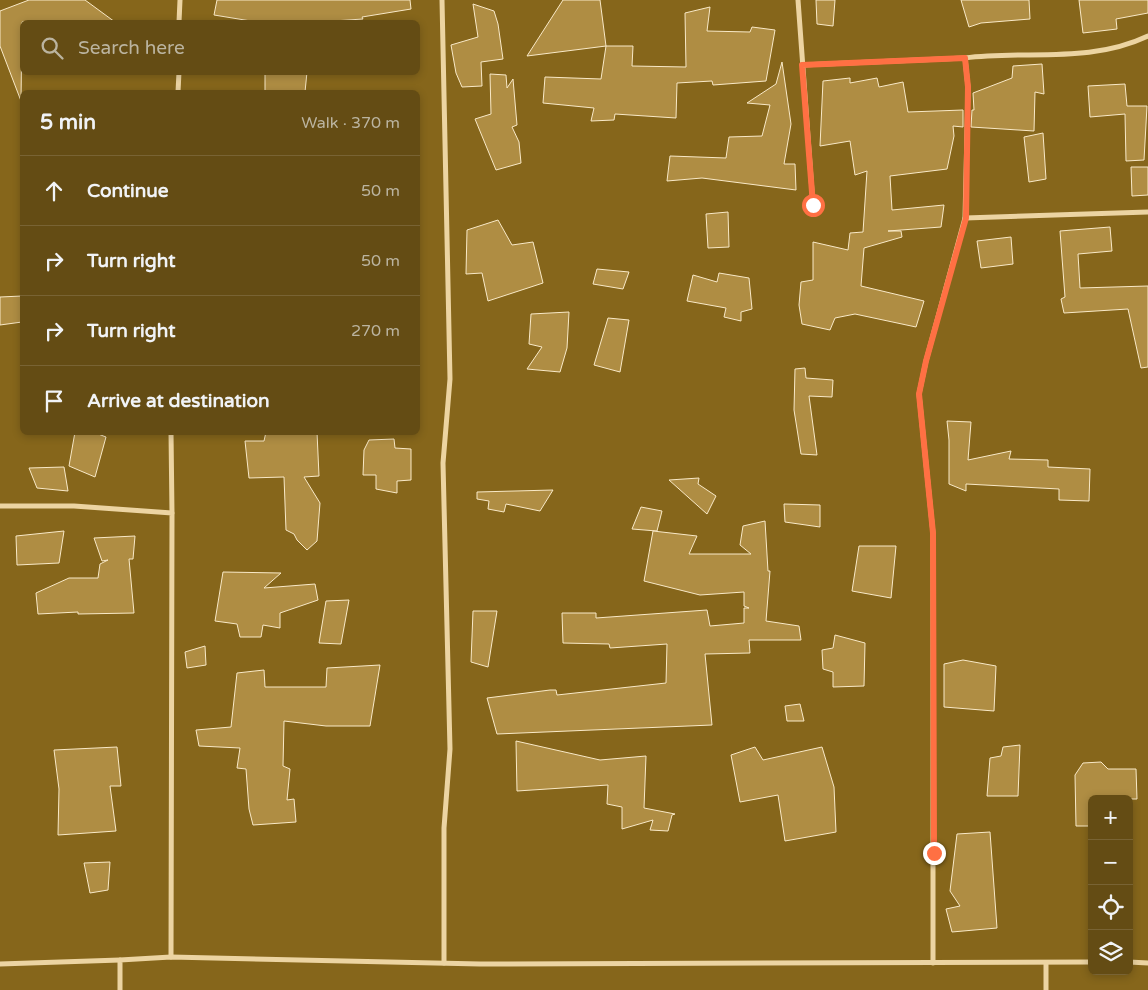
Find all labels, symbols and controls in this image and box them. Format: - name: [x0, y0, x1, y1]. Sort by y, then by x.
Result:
- search box: [20, 20, 420, 75]
- icon: search: [38, 34, 66, 62]
- text: Search here: [78, 37, 185, 59]
- text: 5 min: [40, 110, 96, 135]
- text: Walk · 370 m: [301, 113, 400, 133]
- icon: ahead: [40, 177, 68, 205]
- text: Continue: [87, 180, 169, 202]
- text: 50 m: [361, 181, 400, 201]
- route start: [802, 194, 825, 217]
- icon: right: [40, 247, 68, 275]
- text: Turn right: [87, 250, 175, 272]
- text: 50 m: [361, 251, 400, 271]
- icon: right: [40, 317, 68, 345]
- text: Turn right: [87, 320, 175, 342]
- text: 270 m: [351, 321, 400, 341]
- icon: arrive: [40, 387, 68, 415]
- text: Arrive at destination: [87, 390, 270, 412]
- map controls: [1088, 795, 1133, 975]
- button: +: [1088, 795, 1133, 840]
- button: −: [1088, 840, 1133, 885]
- route end: [923, 842, 946, 865]
- button: locate: [1088, 885, 1133, 930]
- button: layers: [1088, 930, 1133, 975]

